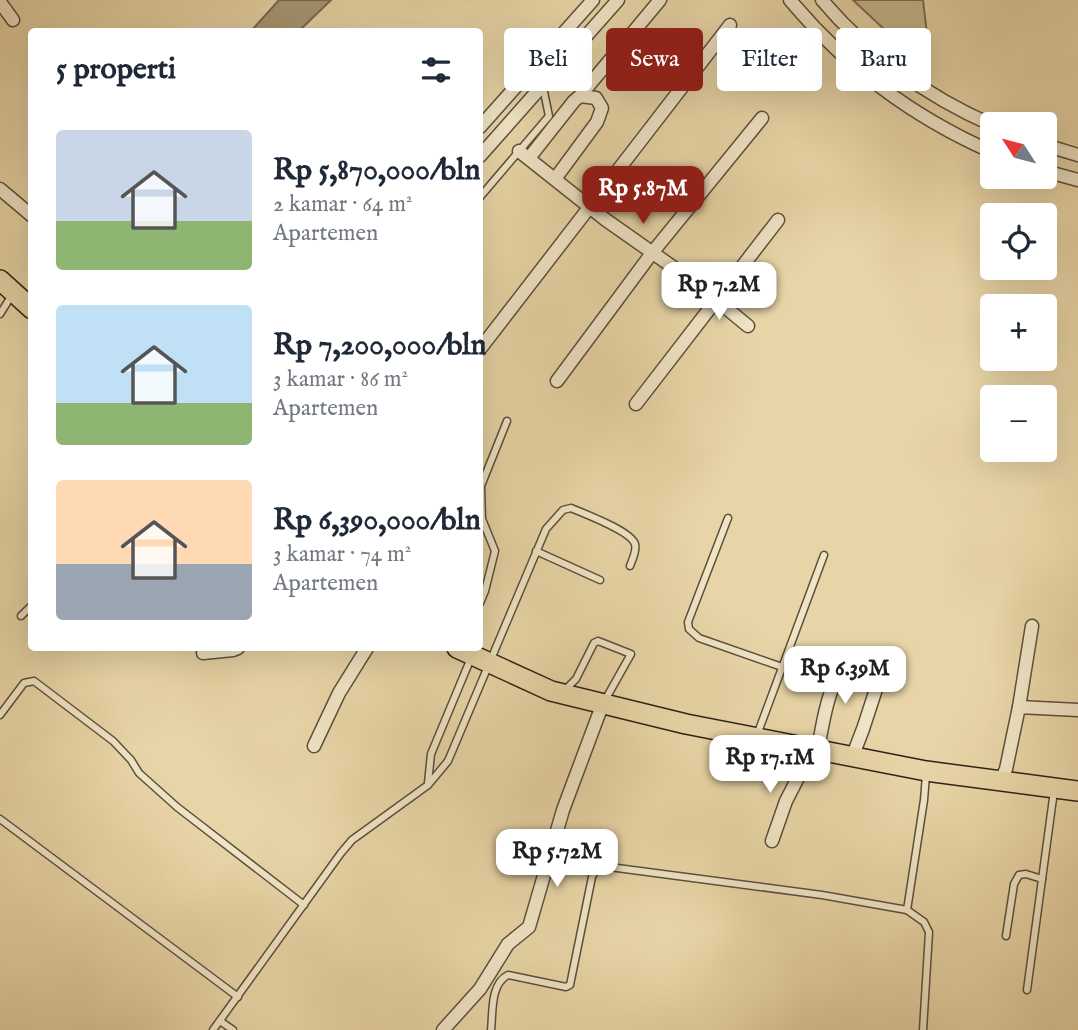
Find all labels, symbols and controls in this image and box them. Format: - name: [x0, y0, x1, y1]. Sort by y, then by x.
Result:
- chip: Beli: [504, 28, 592, 91]
- chip: Sewa: [606, 28, 703, 91]
- chip: Filter: [717, 28, 822, 91]
- chip: Baru: [836, 28, 931, 91]
- text: 5 properti: [56, 51, 176, 89]
- icon: filters: [417, 51, 455, 89]
- north arrow: [980, 112, 1057, 189]
- map controls: [980, 112, 1057, 462]
- text: Rp 5,870,000/bln: [273, 152, 480, 190]
- icon: home: [112, 158, 196, 242]
- pin: Rp 5.87M: [571, 166, 715, 226]
- text: Rp 5.87M: [598, 174, 688, 203]
- text: 2 kamar · 64 m²: [273, 190, 413, 219]
- button: locate: [980, 203, 1057, 280]
- text: Apartemen: [273, 219, 378, 248]
- pin: Rp 7.2M: [654, 262, 784, 322]
- text: Rp 7.2M: [678, 270, 760, 299]
- button: +: [980, 294, 1057, 371]
- text: Rp 7,200,000/bln: [273, 327, 487, 365]
- icon: home: [112, 333, 196, 417]
- text: 3 kamar · 86 m²: [273, 365, 408, 394]
- button: −: [980, 385, 1057, 462]
- text: Apartemen: [273, 394, 378, 423]
- text: Rp 6,390,000/bln: [273, 502, 481, 540]
- icon: home: [112, 508, 196, 592]
- text: 3 kamar · 74 m²: [273, 540, 411, 569]
- text: Apartemen: [273, 569, 378, 598]
- pin: Rp 6.39M: [773, 646, 917, 706]
- text: Rp 6.39M: [800, 654, 890, 683]
- pin: Rp 17.1M: [698, 736, 842, 795]
- text: Rp 17.1M: [725, 743, 815, 772]
- pin: Rp 5.72M: [485, 830, 629, 889]
- text: Rp 5.72M: [512, 837, 602, 866]

